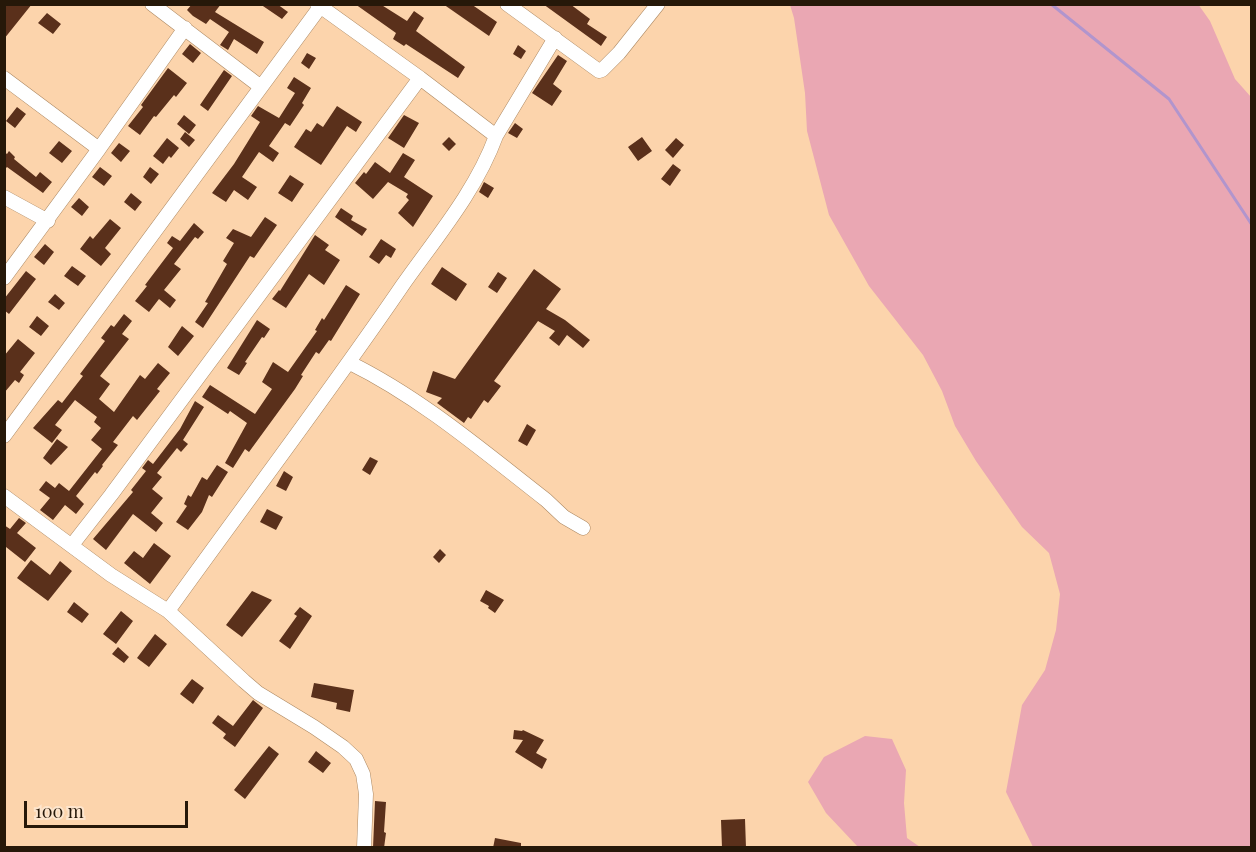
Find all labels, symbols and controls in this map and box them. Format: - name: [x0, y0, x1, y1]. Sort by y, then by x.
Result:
- scale bar: [27, 789, 190, 827]
- text: 100 m: [35, 799, 84, 823]

